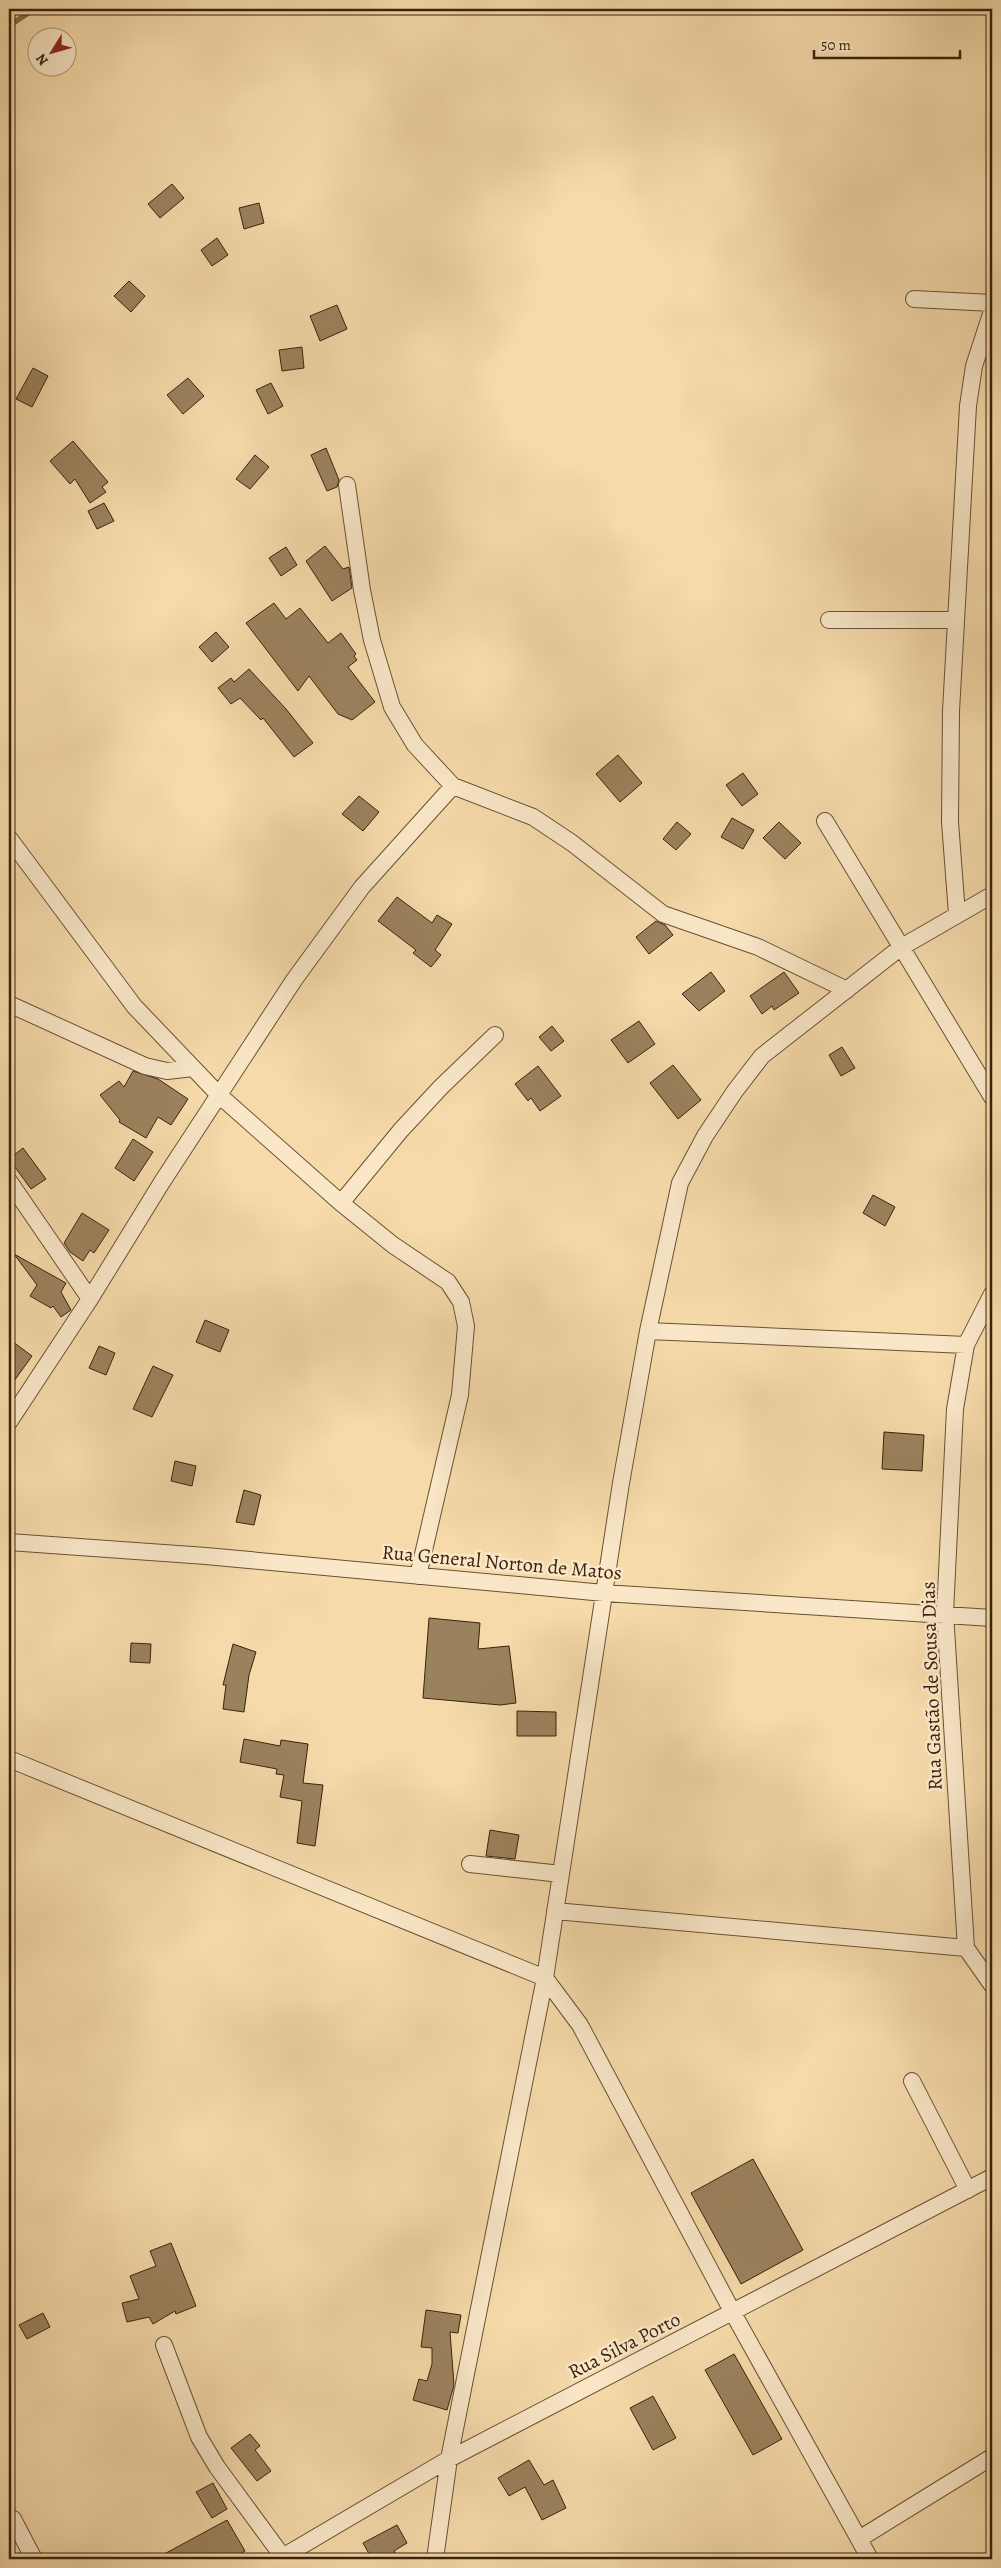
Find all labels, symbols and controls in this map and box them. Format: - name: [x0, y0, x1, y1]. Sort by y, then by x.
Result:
- north arrow: [28, 28, 78, 78]
- scale bar: [814, 28, 960, 60]
- text: 50 m: [821, 35, 851, 55]
- text: N: [31, 50, 53, 69]
- street label: Rua General Norton de Matos: [381, 1539, 623, 1586]
- street label: Rua Gastão de Sousa Dias: [914, 1581, 949, 1791]
- street label: Rua Silva Porto: [563, 2306, 685, 2385]

